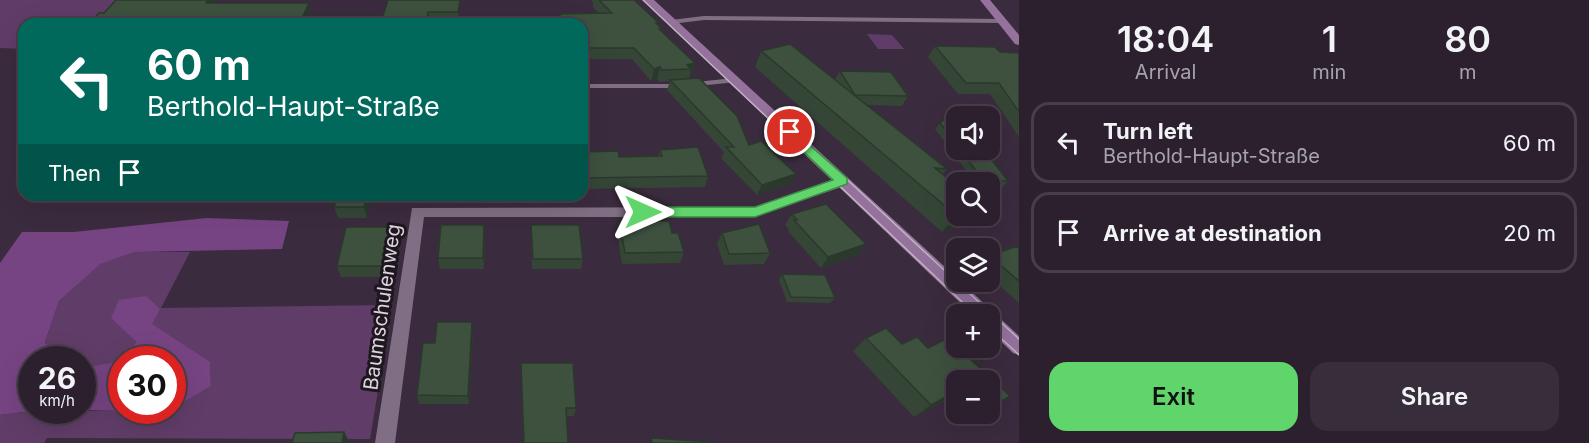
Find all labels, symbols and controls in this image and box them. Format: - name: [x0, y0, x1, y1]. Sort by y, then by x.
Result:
- text: 18:04: [1117, 17, 1214, 61]
- text: 1: [1322, 17, 1337, 61]
- text: 80: [1444, 17, 1491, 61]
- text: 60 m: [147, 39, 251, 90]
- icon: left: [48, 42, 126, 120]
- text: Arrival: [1135, 60, 1196, 84]
- text: min: [1312, 60, 1346, 84]
- text: m: [1459, 60, 1476, 84]
- text: Berthold-Haupt-Straße: [147, 90, 440, 123]
- pin: [764, 106, 815, 157]
- map controls: [946, 106, 1000, 424]
- button: sound: [946, 106, 1000, 160]
- icon: arrive: [773, 115, 806, 148]
- text: Turn left: [1103, 118, 1193, 144]
- icon: left: [1052, 126, 1085, 159]
- text: 60 m: [1503, 130, 1556, 156]
- text: Berthold-Haupt-Straße: [1103, 144, 1320, 168]
- icon: arrive: [113, 156, 146, 189]
- text: Then: [48, 160, 101, 186]
- button: search: [946, 172, 1000, 226]
- position arrow: [611, 180, 675, 244]
- icon: arrive: [1052, 216, 1085, 249]
- text: Arrive at destination: [1103, 220, 1322, 246]
- text: 20 m: [1503, 220, 1556, 246]
- street label: Baumschulenweg: [358, 222, 406, 392]
- button: layers: [946, 238, 1000, 292]
- button: +: [946, 304, 1000, 358]
- speed limit sign: 30: [108, 346, 186, 424]
- text: 26: [38, 360, 76, 396]
- button: Exit: [1049, 362, 1298, 431]
- button: Share: [1310, 362, 1559, 431]
- button: −: [946, 370, 1000, 424]
- text: km/h: [39, 391, 75, 410]

